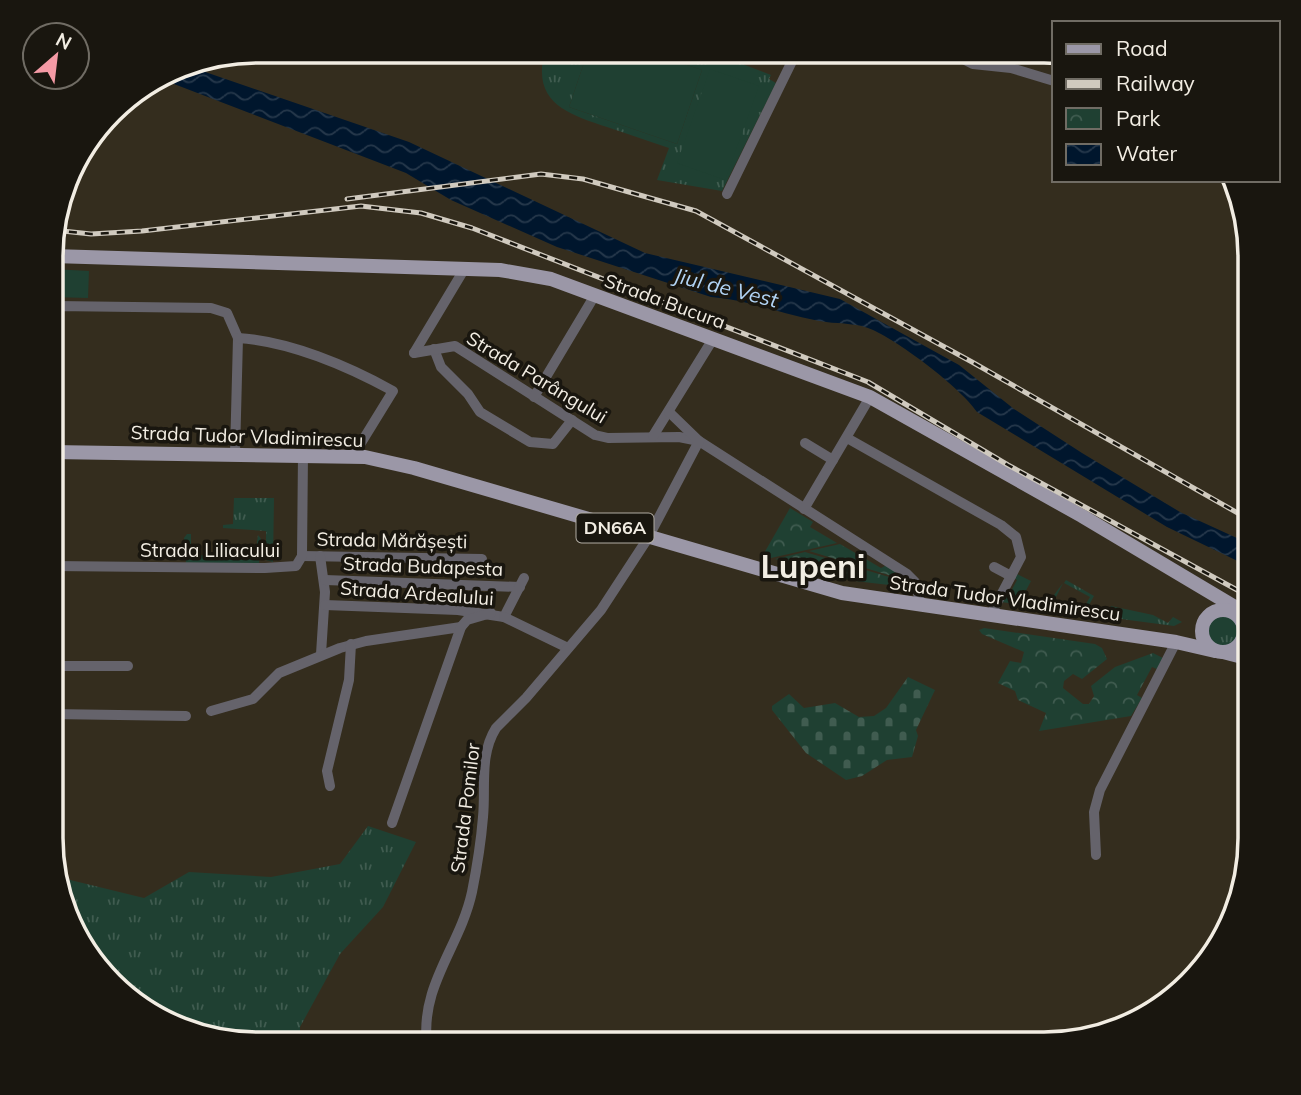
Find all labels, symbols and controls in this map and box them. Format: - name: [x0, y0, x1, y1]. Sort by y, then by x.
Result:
- north arrow: [21, 21, 91, 91]
- legend: [1052, 21, 1280, 182]
- text: N: [52, 27, 76, 55]
- text: Road: [1116, 35, 1167, 61]
- text: Railway: [1116, 70, 1195, 96]
- text: Park: [1116, 105, 1160, 131]
- text: Water: [1116, 140, 1177, 166]
- water label: Jiul de Vest: [669, 261, 782, 313]
- street label: Strada Bucura: [601, 268, 729, 334]
- street label: Strada Parângului: [462, 326, 612, 428]
- street label: Strada Tudor Vladimirescu: [130, 420, 364, 452]
- road number: DN66A: [576, 514, 654, 542]
- street label: Strada Mărășești: [316, 527, 468, 554]
- street label: Strada Liliacului: [140, 538, 280, 562]
- district label: Lupeni: [761, 545, 865, 586]
- street label: Strada Budapesta: [343, 551, 503, 581]
- street label: Strada Tudor Vladimirescu: [888, 570, 1122, 626]
- street label: Strada Ardealului: [339, 576, 495, 610]
- street label: Strada Pomilor: [445, 742, 485, 874]

